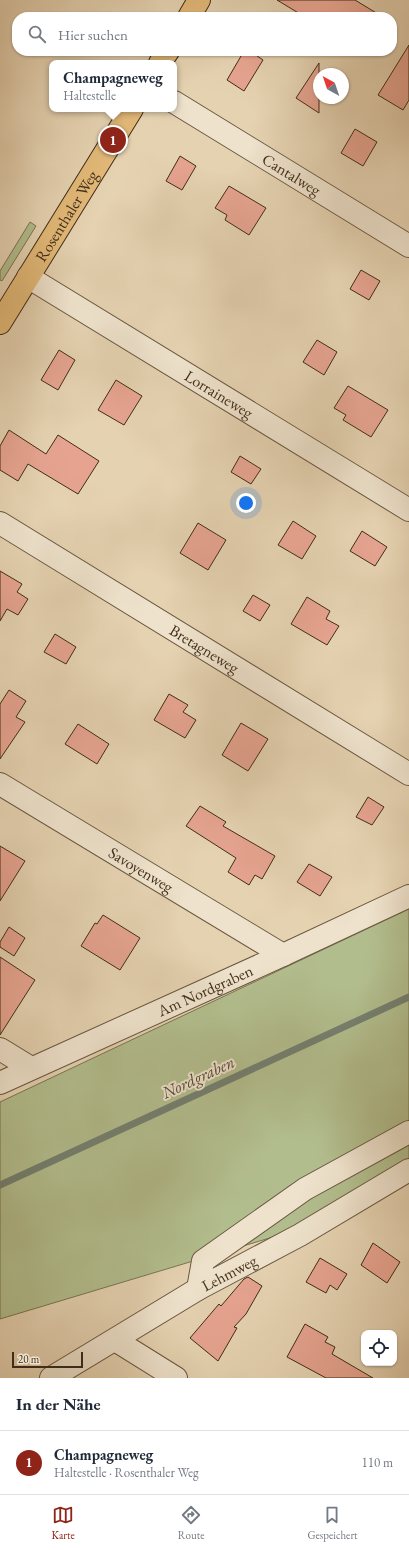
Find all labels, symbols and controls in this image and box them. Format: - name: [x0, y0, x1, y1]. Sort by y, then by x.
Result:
- search box: [12, 12, 397, 56]
- icon: search: [26, 23, 48, 45]
- text: Hier suchen: [58, 25, 128, 44]
- popup: [49, 60, 177, 112]
- text: Champagneweg: [63, 68, 163, 87]
- north arrow: [313, 68, 349, 104]
- text: Haltestelle: [63, 87, 116, 104]
- pin: 1: [100, 125, 126, 155]
- street label: Cantalweg: [258, 148, 326, 201]
- street label: Rosenthaler Weg: [30, 165, 103, 265]
- street label: Lorraineweg: [181, 365, 258, 423]
- your location: [236, 493, 256, 513]
- street label: Bretagneweg: [166, 619, 244, 678]
- street label: Savoyenweg: [105, 842, 179, 898]
- street label: Am Nordgraben: [153, 959, 257, 1021]
- water label: Nordgraben: [157, 1051, 238, 1104]
- street label: Lehmweg: [198, 1249, 261, 1296]
- map controls: [361, 1330, 397, 1366]
- button: locate: [361, 1330, 397, 1366]
- scale bar: [12, 1350, 83, 1369]
- text: 20 m: [18, 1352, 39, 1366]
- text: In der Nähe: [16, 1393, 101, 1415]
- text: Champagneweg: [54, 1445, 153, 1464]
- text: 1: [26, 1454, 32, 1471]
- text: 110 m: [362, 1454, 393, 1471]
- text: Haltestelle · Rosenthaler Weg: [54, 1464, 199, 1481]
- tab: Karte: [51, 1504, 75, 1542]
- tab: Route: [178, 1504, 205, 1542]
- tab: Gespeichert: [307, 1504, 358, 1542]

